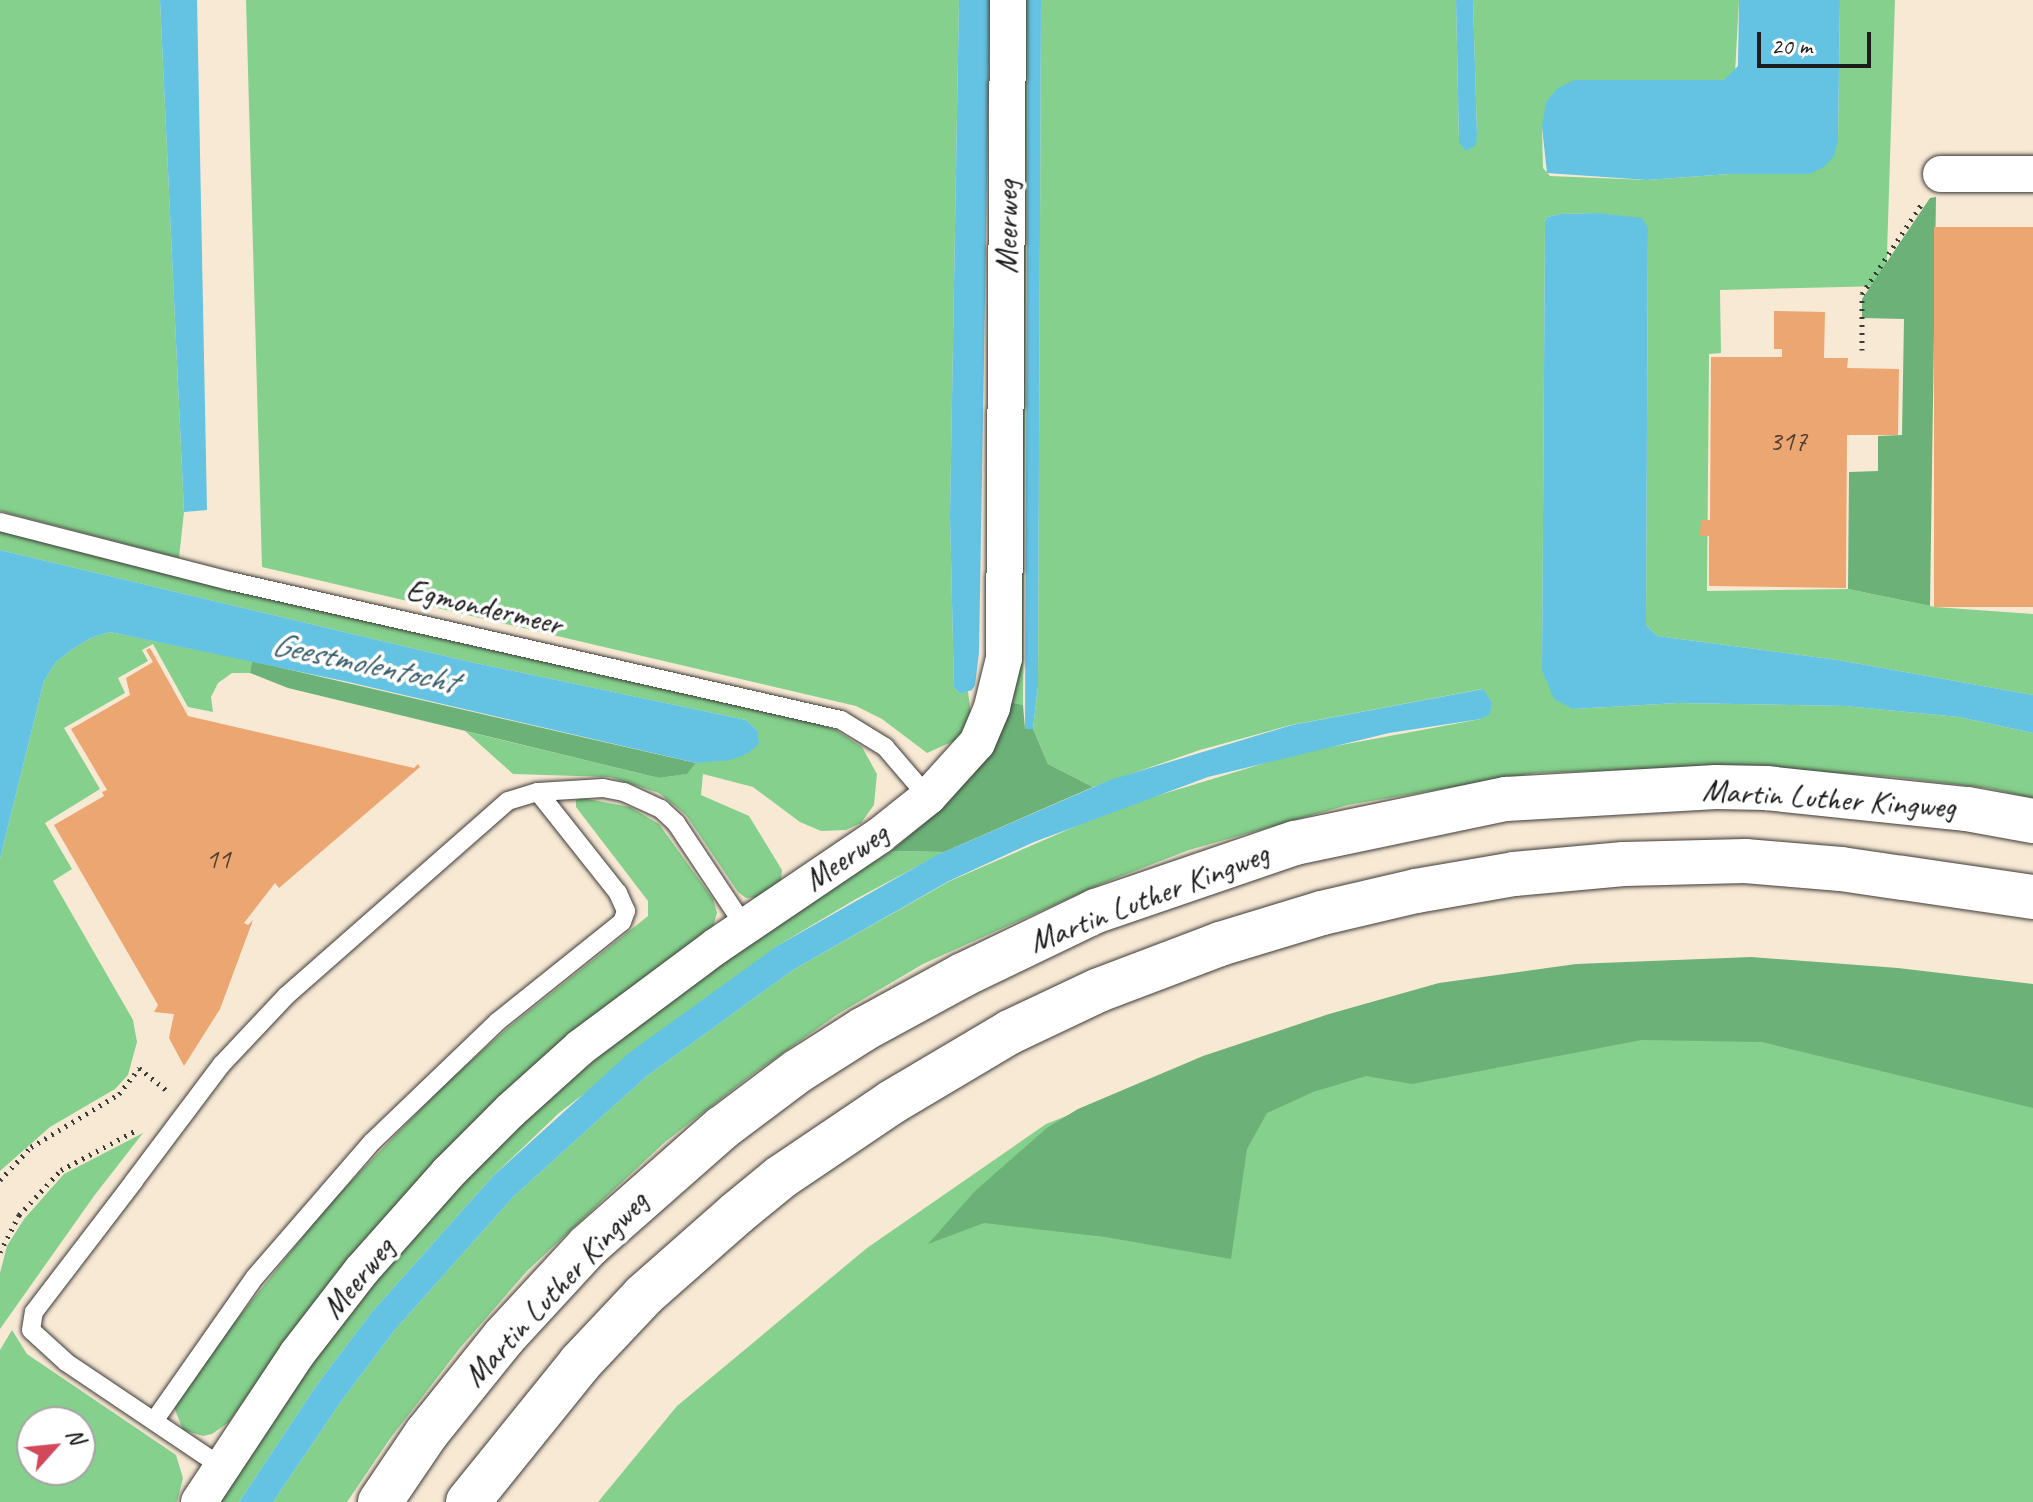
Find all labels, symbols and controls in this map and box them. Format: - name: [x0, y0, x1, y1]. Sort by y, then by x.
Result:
- scale bar: [1761, 16, 1875, 66]
- text: 20 m: [1771, 31, 1812, 61]
- street label: Meerweg: [988, 180, 1026, 274]
- house number: 317: [1769, 424, 1807, 458]
- street label: Egmondermeer: [403, 570, 565, 644]
- water label: Geestmolentocht: [268, 623, 460, 701]
- street label: Martin Luther Kingweg: [1702, 771, 1956, 827]
- street label: Meerweg: [797, 814, 895, 900]
- street label: Martin Luther Kingweg: [1024, 835, 1274, 961]
- house number: 11: [205, 842, 231, 876]
- street label: Martin Luther Kingweg: [456, 1184, 656, 1394]
- street label: Meerweg: [314, 1230, 402, 1326]
- north arrow: [16, 1406, 96, 1486]
- text: N: [60, 1424, 91, 1448]

